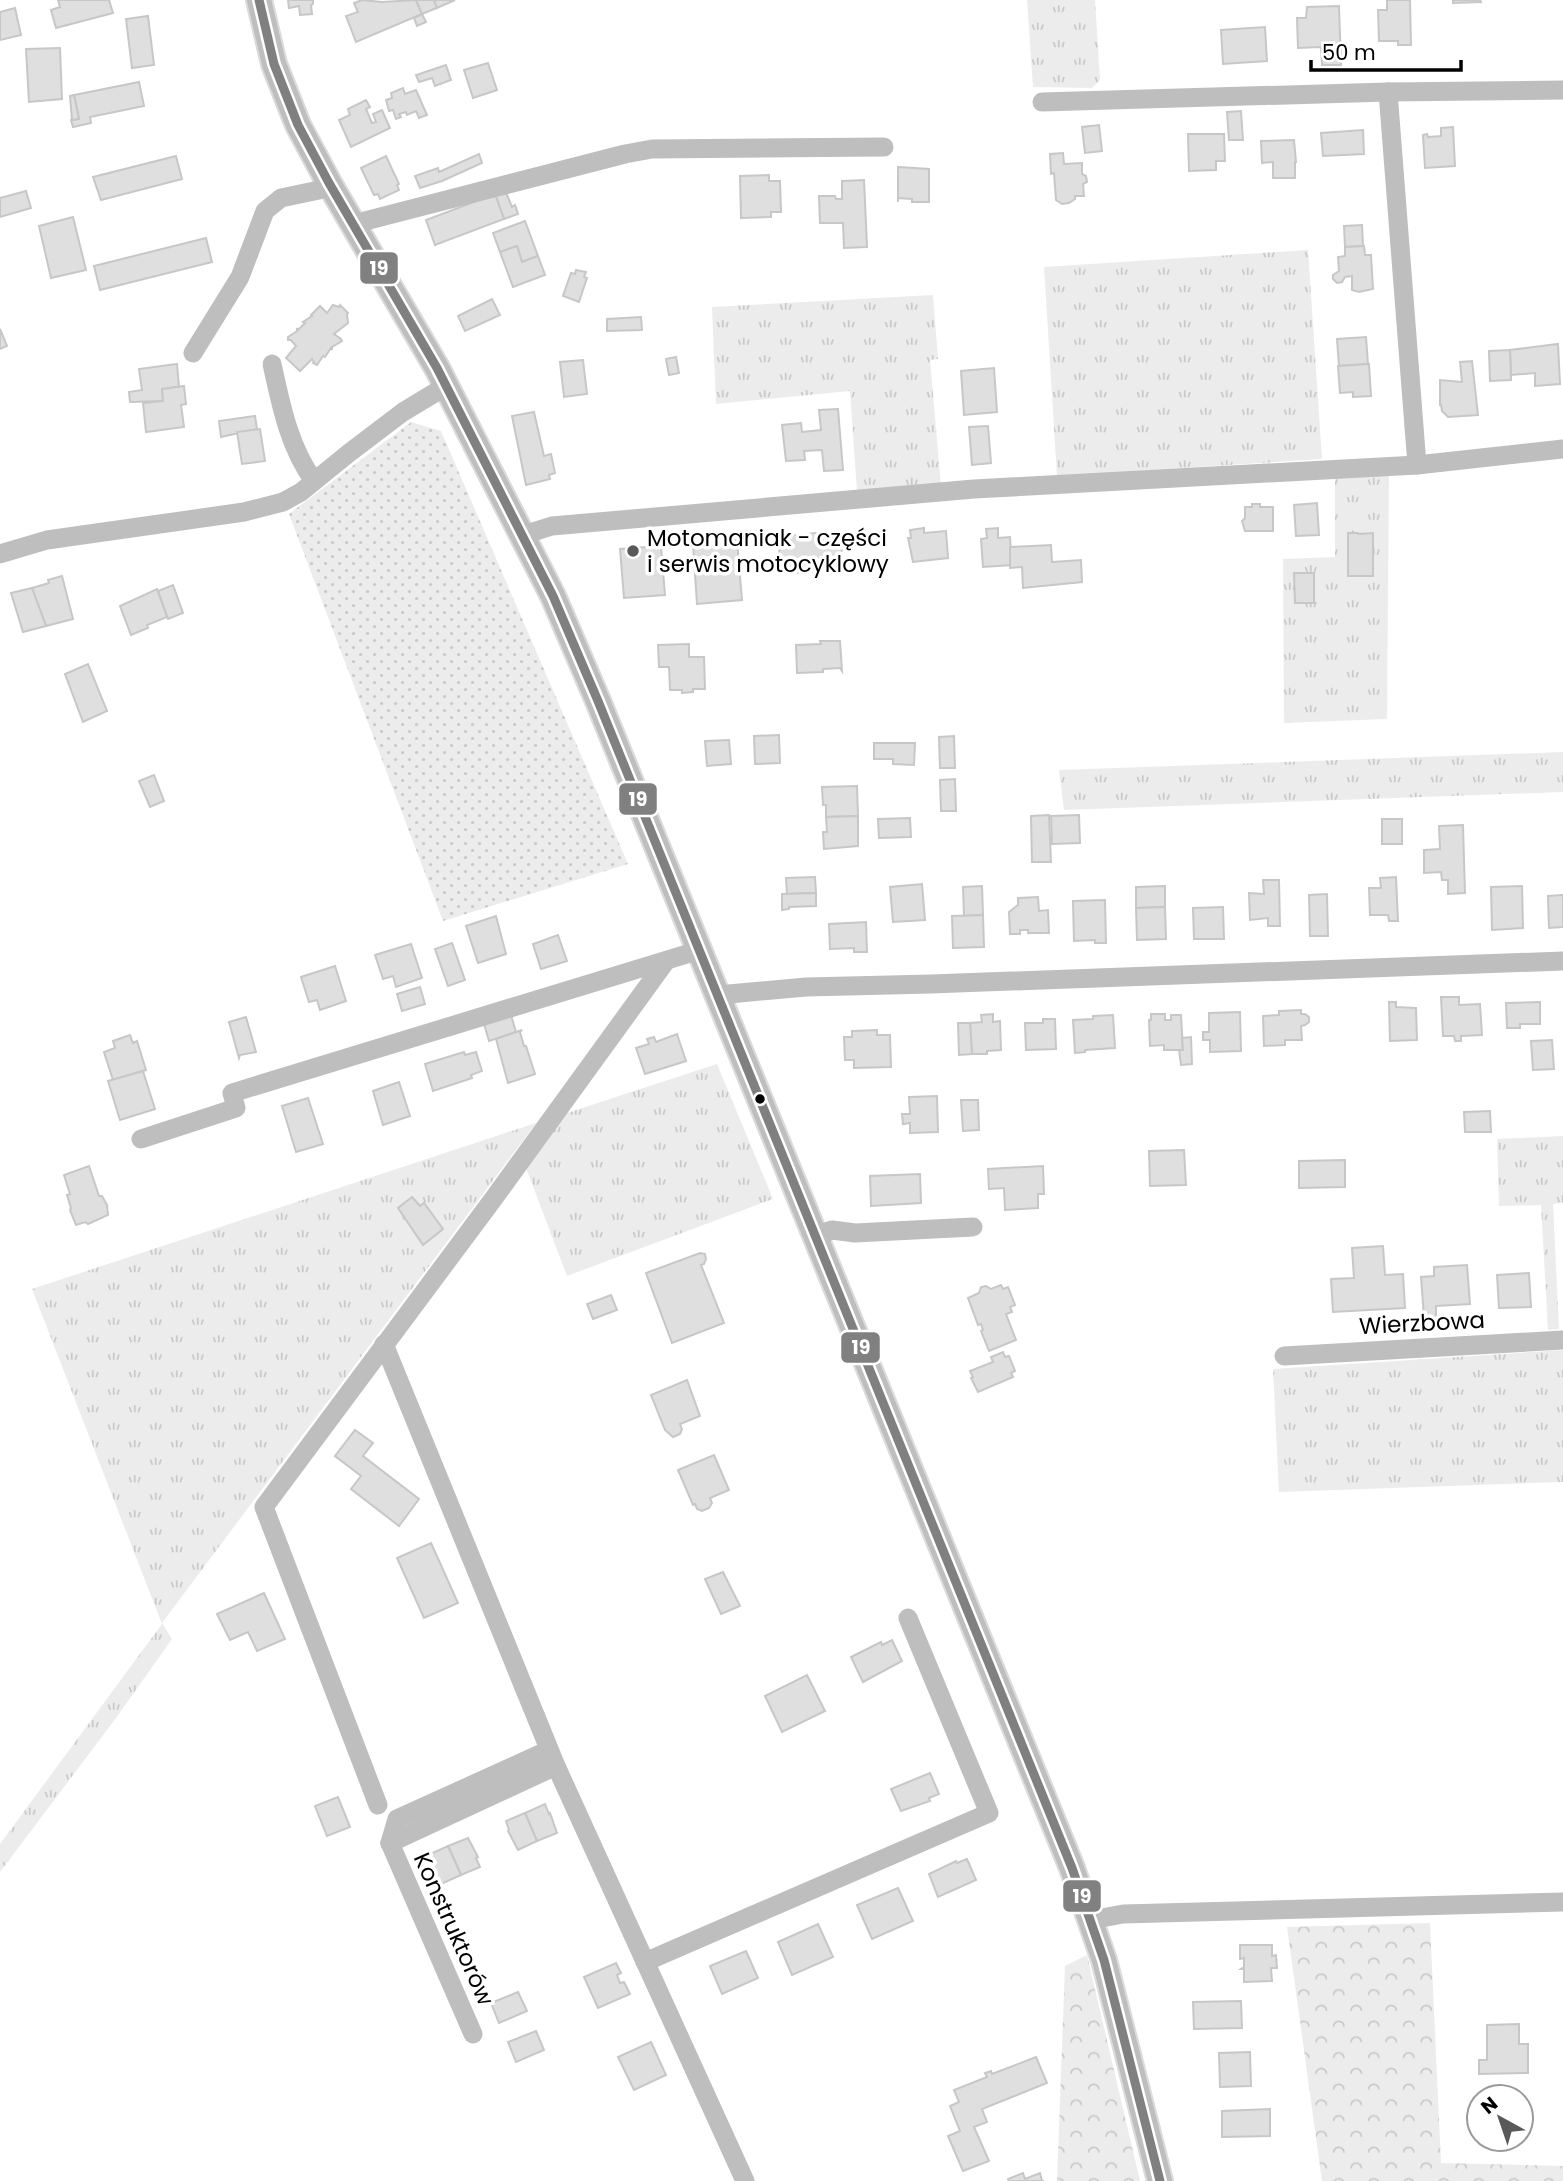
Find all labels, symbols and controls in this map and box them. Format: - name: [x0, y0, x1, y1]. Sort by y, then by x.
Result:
- scale bar: [1311, 28, 1462, 72]
- text: 50 m: [1322, 38, 1376, 67]
- line badge: 19: [359, 251, 399, 285]
- text: 19: [370, 255, 388, 282]
- place label: Motomaniak - części i serwis motocyklowy: [647, 522, 889, 580]
- marker: Motomaniak - części i serwis motocyklowy: [625, 543, 641, 559]
- line badge: 19: [618, 782, 658, 816]
- text: 19: [629, 786, 647, 813]
- unlabelled marker: [753, 1092, 767, 1106]
- street label: Wierzbowa: [1358, 1304, 1486, 1342]
- line badge: 19: [840, 1331, 881, 1364]
- text: 19: [852, 1334, 870, 1361]
- street label: Konstruktorów: [406, 1848, 502, 2011]
- line badge: 19: [1062, 1879, 1102, 1913]
- text: 19: [1073, 1883, 1091, 1910]
- north arrow: [1465, 2083, 1535, 2153]
- text: N: [1475, 2090, 1504, 2120]

